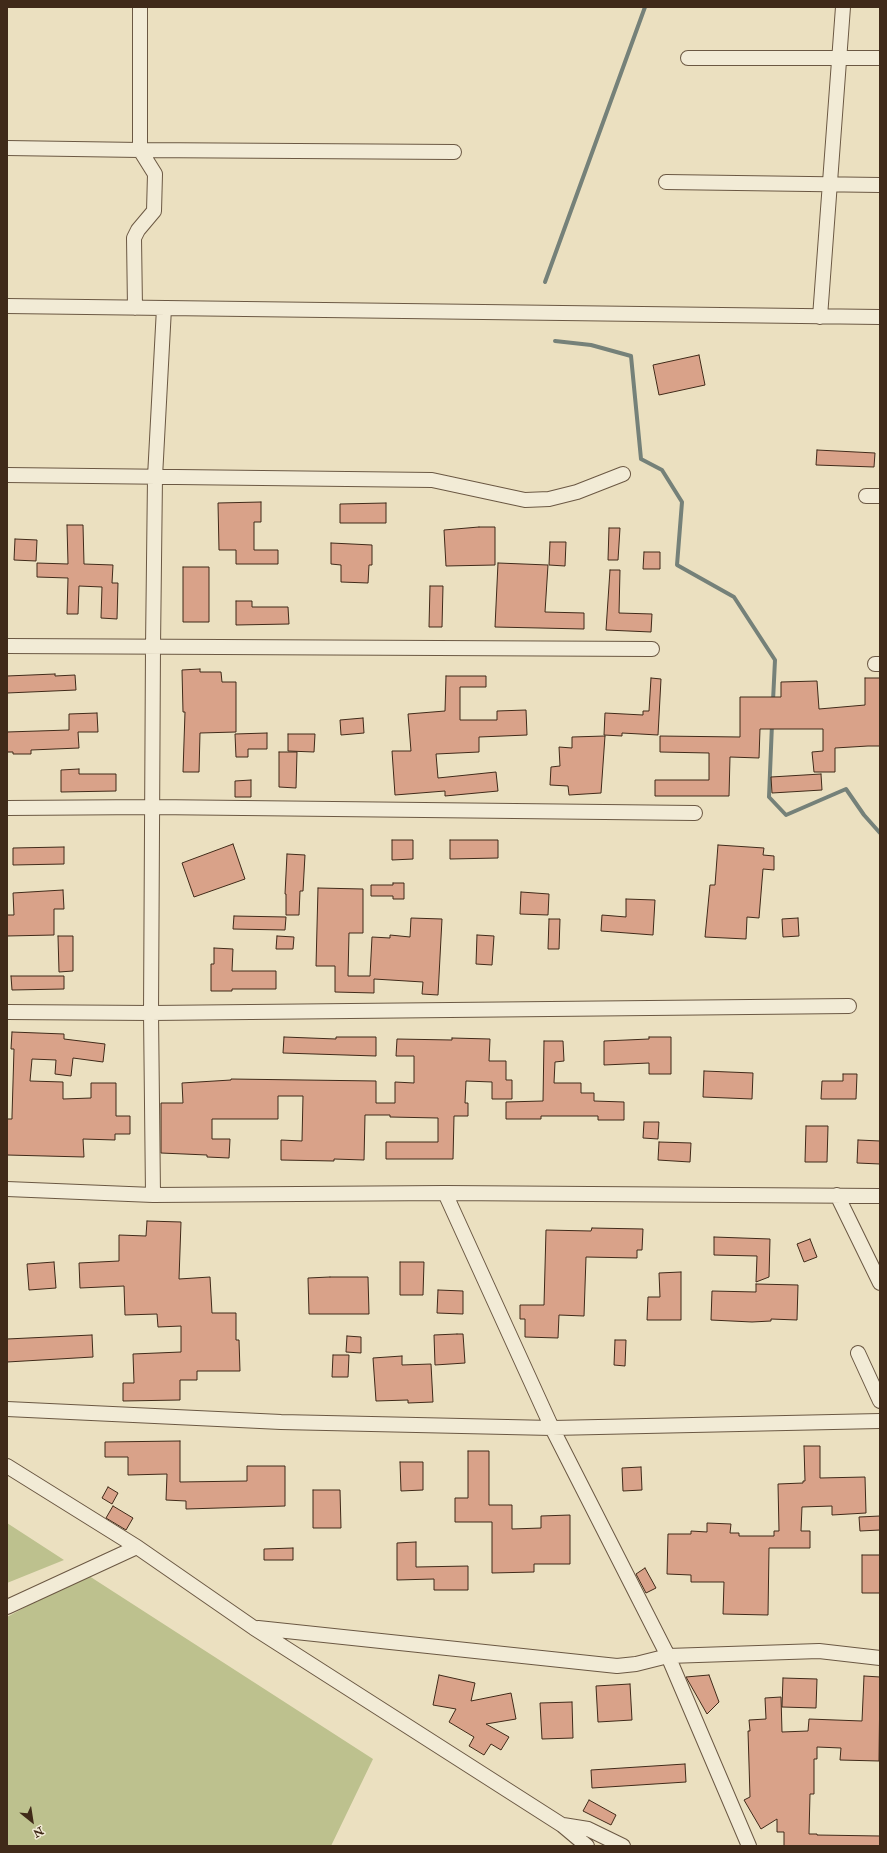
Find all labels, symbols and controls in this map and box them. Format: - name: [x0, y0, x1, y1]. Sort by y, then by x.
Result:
- north arrow: [12, 1801, 52, 1841]
- text: N: [31, 1824, 46, 1840]

